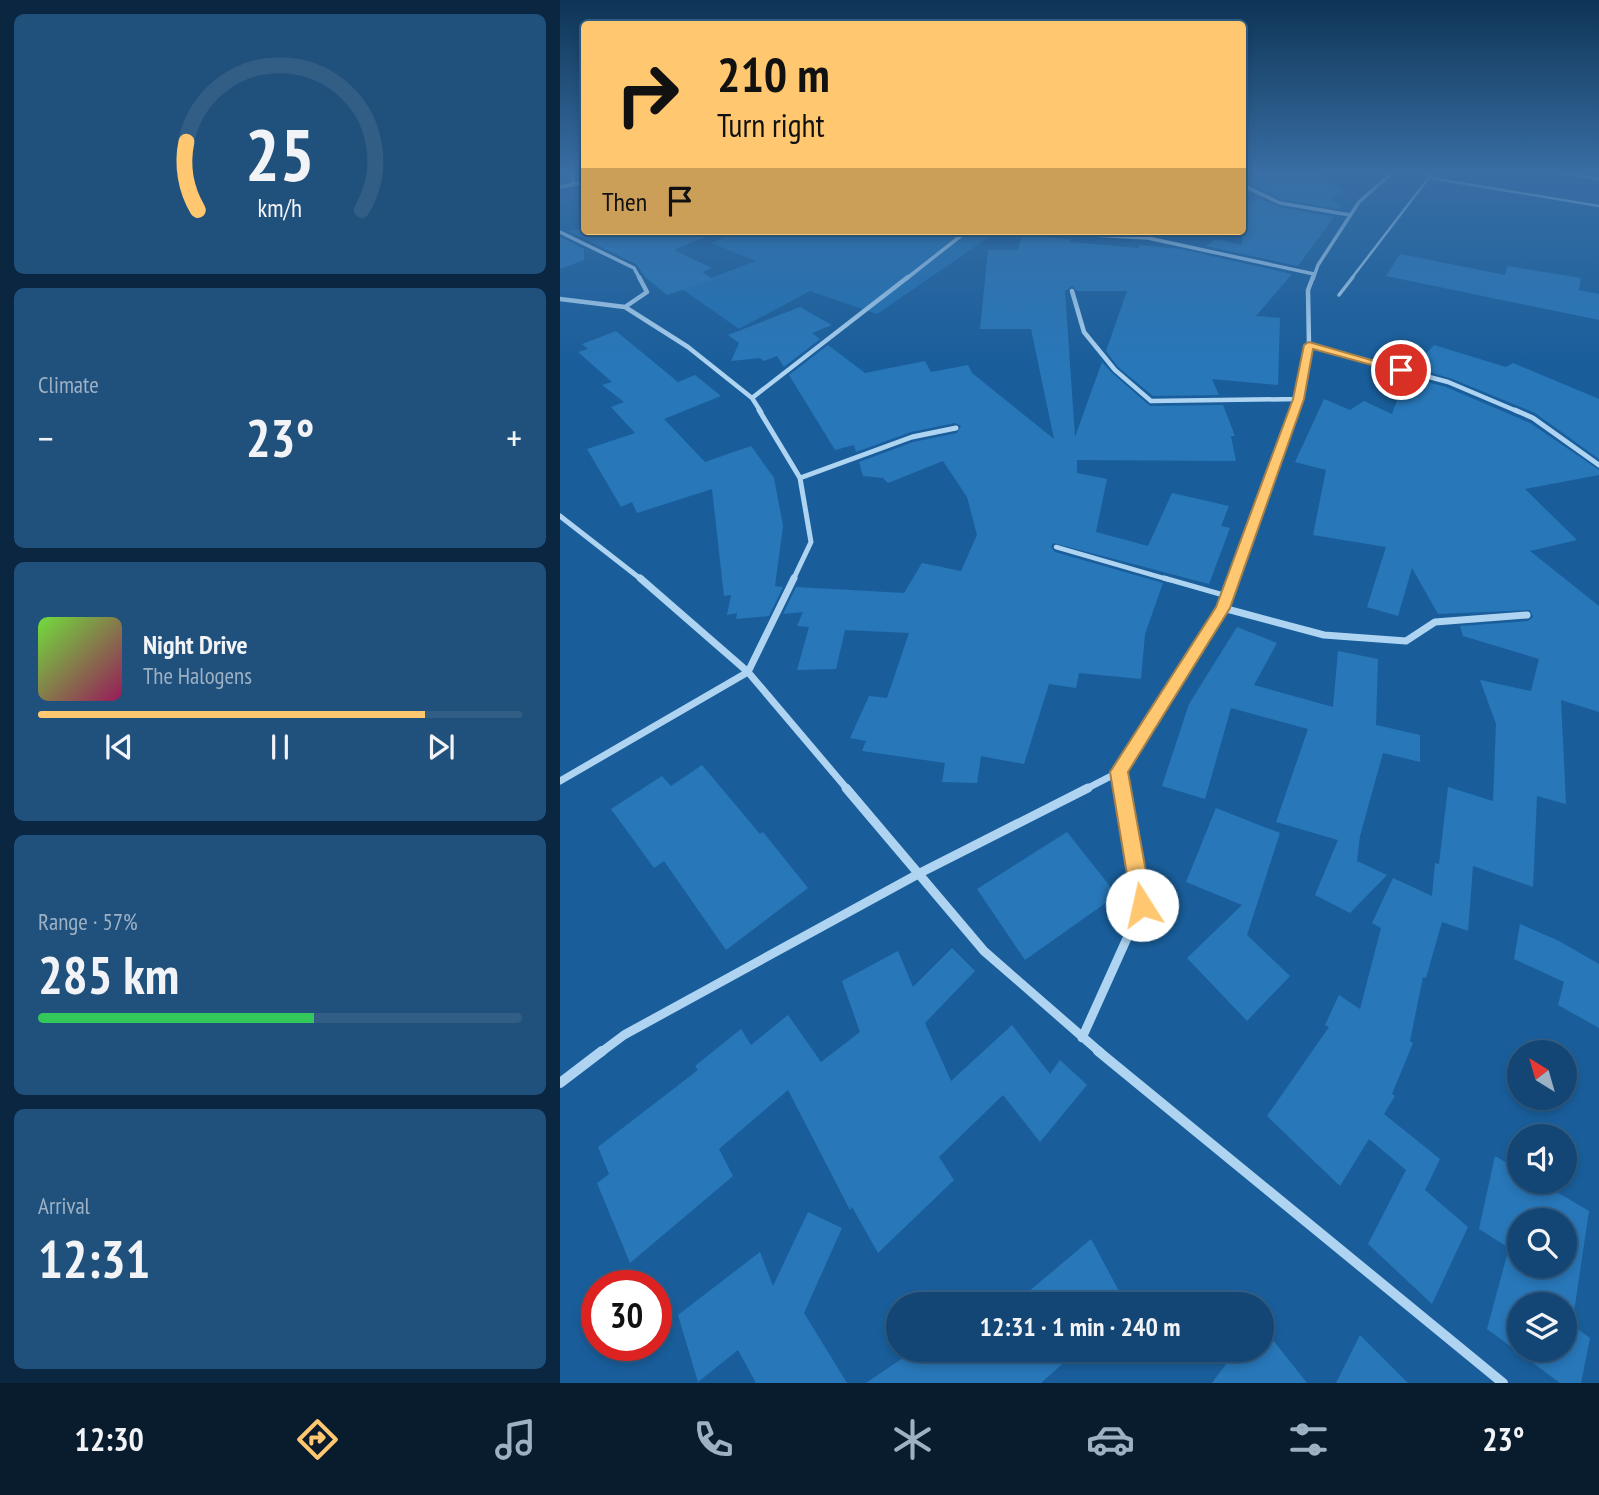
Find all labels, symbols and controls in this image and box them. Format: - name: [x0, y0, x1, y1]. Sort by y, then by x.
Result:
- text: 210 m: [717, 42, 830, 106]
- icon: right: [602, 49, 693, 140]
- text: Turn right: [717, 104, 825, 146]
- text: 25: [245, 106, 315, 200]
- icon: arrive: [661, 182, 699, 220]
- text: Then: [602, 185, 647, 218]
- text: km/h: [258, 192, 302, 224]
- pin: [1371, 340, 1431, 400]
- icon: arrive: [1382, 351, 1420, 389]
- text: Climate: [38, 370, 99, 399]
- text: 23°: [246, 404, 314, 471]
- text: −: [38, 413, 54, 462]
- text: +: [506, 413, 522, 462]
- text: Night Drive: [143, 628, 248, 661]
- text: The Halogens: [143, 661, 252, 690]
- icon: previous: [100, 728, 138, 766]
- icon: pause: [261, 728, 299, 766]
- icon: next: [422, 728, 460, 766]
- position arrow: [1105, 868, 1179, 942]
- text: Range · 57%: [38, 907, 138, 936]
- text: 285 km: [38, 941, 179, 1008]
- north arrow: [1507, 1040, 1577, 1110]
- map controls: [1507, 1040, 1577, 1362]
- button: sound: [1507, 1124, 1577, 1194]
- text: Arrival: [38, 1191, 90, 1220]
- button: search: [1507, 1208, 1577, 1278]
- text: 12:31: [38, 1225, 150, 1292]
- speed limit sign: 30: [581, 1270, 672, 1361]
- button: layers: [1507, 1292, 1577, 1362]
- text: 12:31 · 1 min · 240 m: [980, 1310, 1180, 1343]
- icon: directions: [293, 1415, 342, 1464]
- icon: music: [491, 1415, 540, 1464]
- icon: phone: [689, 1415, 738, 1464]
- icon: climate: [888, 1415, 937, 1464]
- icon: car: [1086, 1415, 1135, 1464]
- icon: filters: [1284, 1415, 1333, 1464]
- text: 12:30: [75, 1418, 144, 1460]
- text: 23°: [1482, 1418, 1524, 1460]

